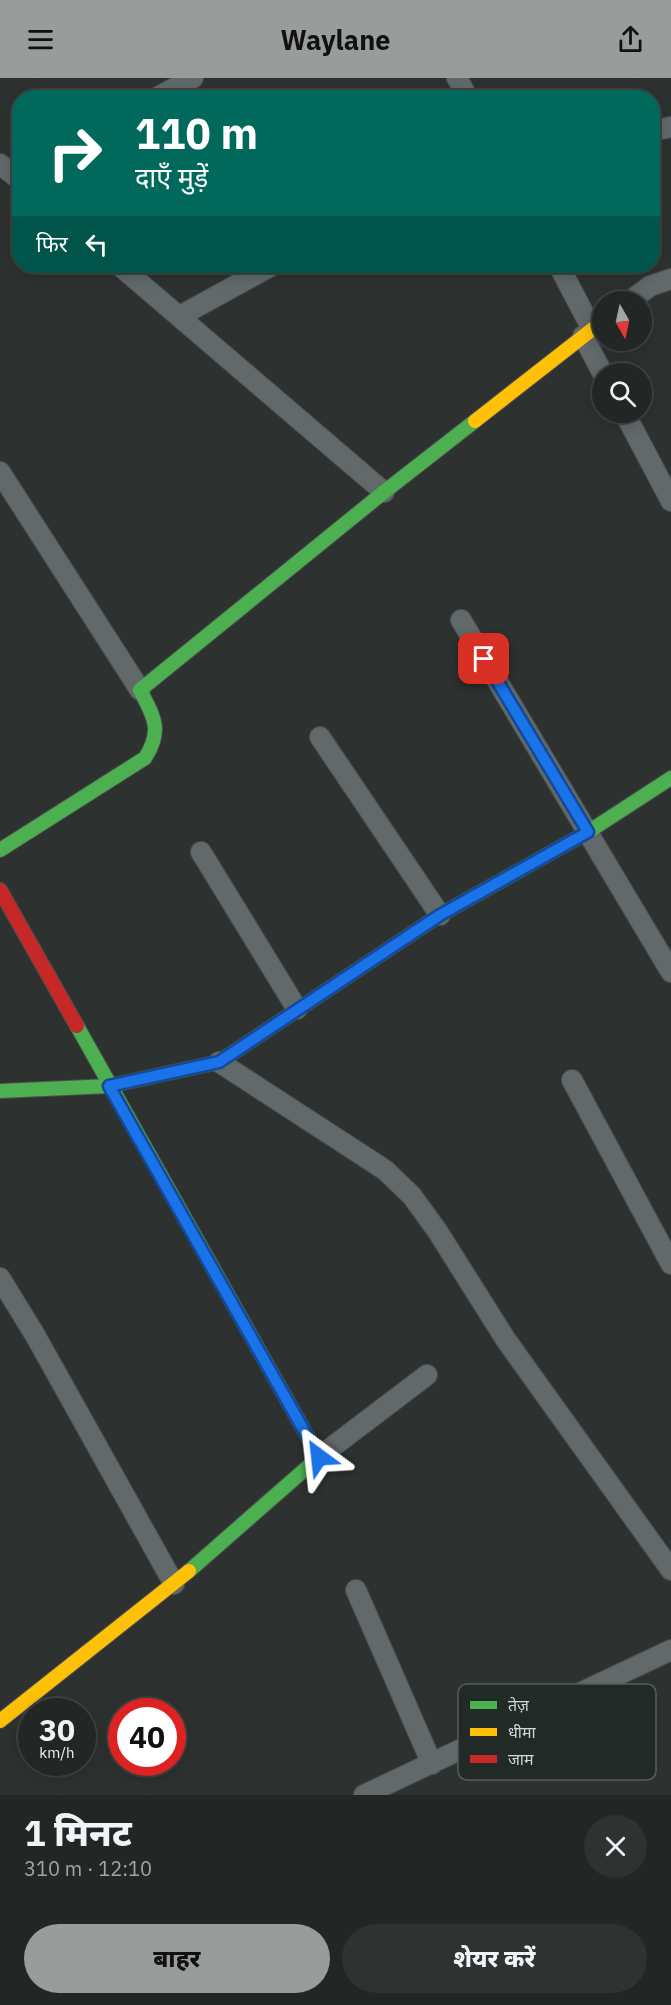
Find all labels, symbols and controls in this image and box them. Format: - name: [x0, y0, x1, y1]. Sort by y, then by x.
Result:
- text: Waylane: [281, 22, 390, 57]
- icon: menu: [24, 23, 57, 56]
- icon: share: [614, 23, 647, 56]
- text: 110 m: [135, 106, 258, 161]
- icon: right: [36, 114, 114, 192]
- text: दाएँ मुड़ें: [135, 159, 208, 194]
- icon: left: [80, 228, 113, 261]
- text: फिर: [36, 229, 68, 258]
- north arrow: [592, 291, 652, 351]
- map controls: [592, 291, 652, 423]
- button: search: [592, 363, 652, 423]
- pin: [458, 633, 509, 684]
- icon: arrive: [467, 642, 500, 675]
- position arrow: [287, 1425, 351, 1489]
- legend: [458, 1684, 656, 1780]
- text: तेज़: [508, 1695, 530, 1715]
- speed limit sign: 40: [108, 1698, 186, 1776]
- text: 30: [39, 1710, 75, 1749]
- text: धीमा: [508, 1722, 537, 1742]
- text: km/h: [39, 1743, 75, 1762]
- text: जाम: [508, 1749, 534, 1769]
- text: 1 मिनट: [24, 1809, 132, 1856]
- button: close: [584, 1815, 647, 1878]
- text: 310 m · 12:10: [24, 1855, 152, 1882]
- button: बाहर: [24, 1924, 330, 1993]
- button: शेयर करें: [342, 1924, 647, 1993]

